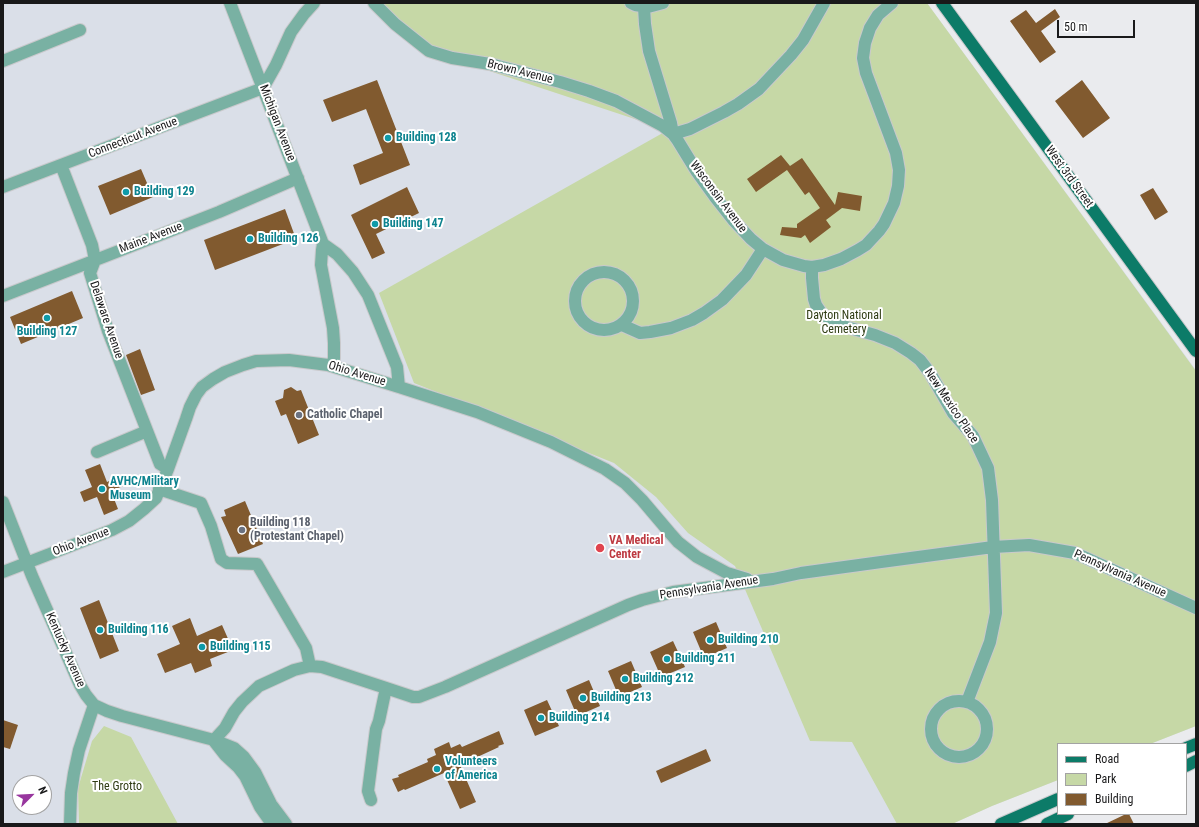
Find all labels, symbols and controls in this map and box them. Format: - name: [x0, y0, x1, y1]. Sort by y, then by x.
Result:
- scale bar: [1059, 12, 1137, 38]
- text: 50 m: [1064, 20, 1088, 34]
- street label: Brown Avenue: [486, 57, 554, 87]
- street label: Michigan Avenue: [256, 83, 298, 163]
- street label: Connecticut Avenue: [86, 114, 180, 162]
- place label: Building 128: [396, 131, 457, 145]
- marker: Building 128: [383, 133, 393, 143]
- street label: West 3rd Street: [1042, 143, 1096, 211]
- street label: Wisconsin Avenue: [686, 158, 750, 236]
- place label: Building 129: [134, 185, 195, 199]
- marker: Building 129: [121, 187, 131, 197]
- place label: Building 147: [383, 217, 444, 231]
- street label: Maine Avenue: [117, 219, 185, 257]
- marker: Building 147: [370, 219, 380, 229]
- place label: Building 126: [258, 232, 319, 246]
- marker: Building 126: [245, 234, 255, 244]
- street label: Delaware Avenue: [86, 279, 126, 361]
- park label: Dayton National Cemetery: [806, 309, 882, 337]
- marker: Building 127: [42, 313, 52, 323]
- place label: Building 127: [17, 325, 77, 339]
- street label: Ohio Avenue: [327, 358, 387, 390]
- street label: New Mexico Place: [921, 366, 981, 446]
- place label: Catholic Chapel: [307, 408, 382, 422]
- marker: Catholic Chapel: [294, 410, 304, 420]
- place label: AVHC/Military Museum: [110, 475, 179, 503]
- marker: AVHC/Military Museum: [97, 484, 107, 494]
- place label: Building 118 (Protestant Chapel): [250, 516, 344, 544]
- street label: Ohio Avenue: [51, 525, 111, 559]
- marker: Building 118 (Protestant Chapel): [237, 525, 247, 535]
- place label: VA Medical Center: [609, 534, 663, 562]
- marker: VA Medical Center: [594, 542, 606, 554]
- street label: Pennsylvania Avenue: [1072, 547, 1168, 601]
- street label: Pennsylvania Avenue: [659, 573, 759, 603]
- street label: Kentucky Avenue: [42, 610, 88, 690]
- place label: Building 116: [108, 623, 169, 637]
- marker: Building 116: [95, 625, 105, 635]
- place label: Building 210: [718, 633, 779, 647]
- marker: Building 210: [705, 635, 715, 645]
- place label: Building 115: [210, 640, 271, 654]
- marker: Building 115: [197, 642, 207, 652]
- place label: Building 211: [675, 652, 736, 666]
- marker: Building 211: [662, 654, 672, 664]
- place label: Building 212: [633, 672, 694, 686]
- marker: Building 212: [620, 674, 630, 684]
- place label: Building 213: [591, 691, 652, 705]
- marker: Building 213: [578, 693, 588, 703]
- place label: Building 214: [549, 711, 610, 725]
- marker: Building 214: [536, 713, 546, 723]
- legend: [1057, 743, 1187, 815]
- text: Road: [1095, 752, 1119, 766]
- place label: Volunteers of America: [445, 755, 497, 783]
- marker: Volunteers of America: [432, 764, 442, 774]
- text: Park: [1095, 772, 1116, 786]
- north arrow: [12, 775, 52, 815]
- park label: The Grotto: [92, 780, 142, 794]
- text: N: [35, 785, 50, 796]
- text: Building: [1095, 792, 1133, 806]

